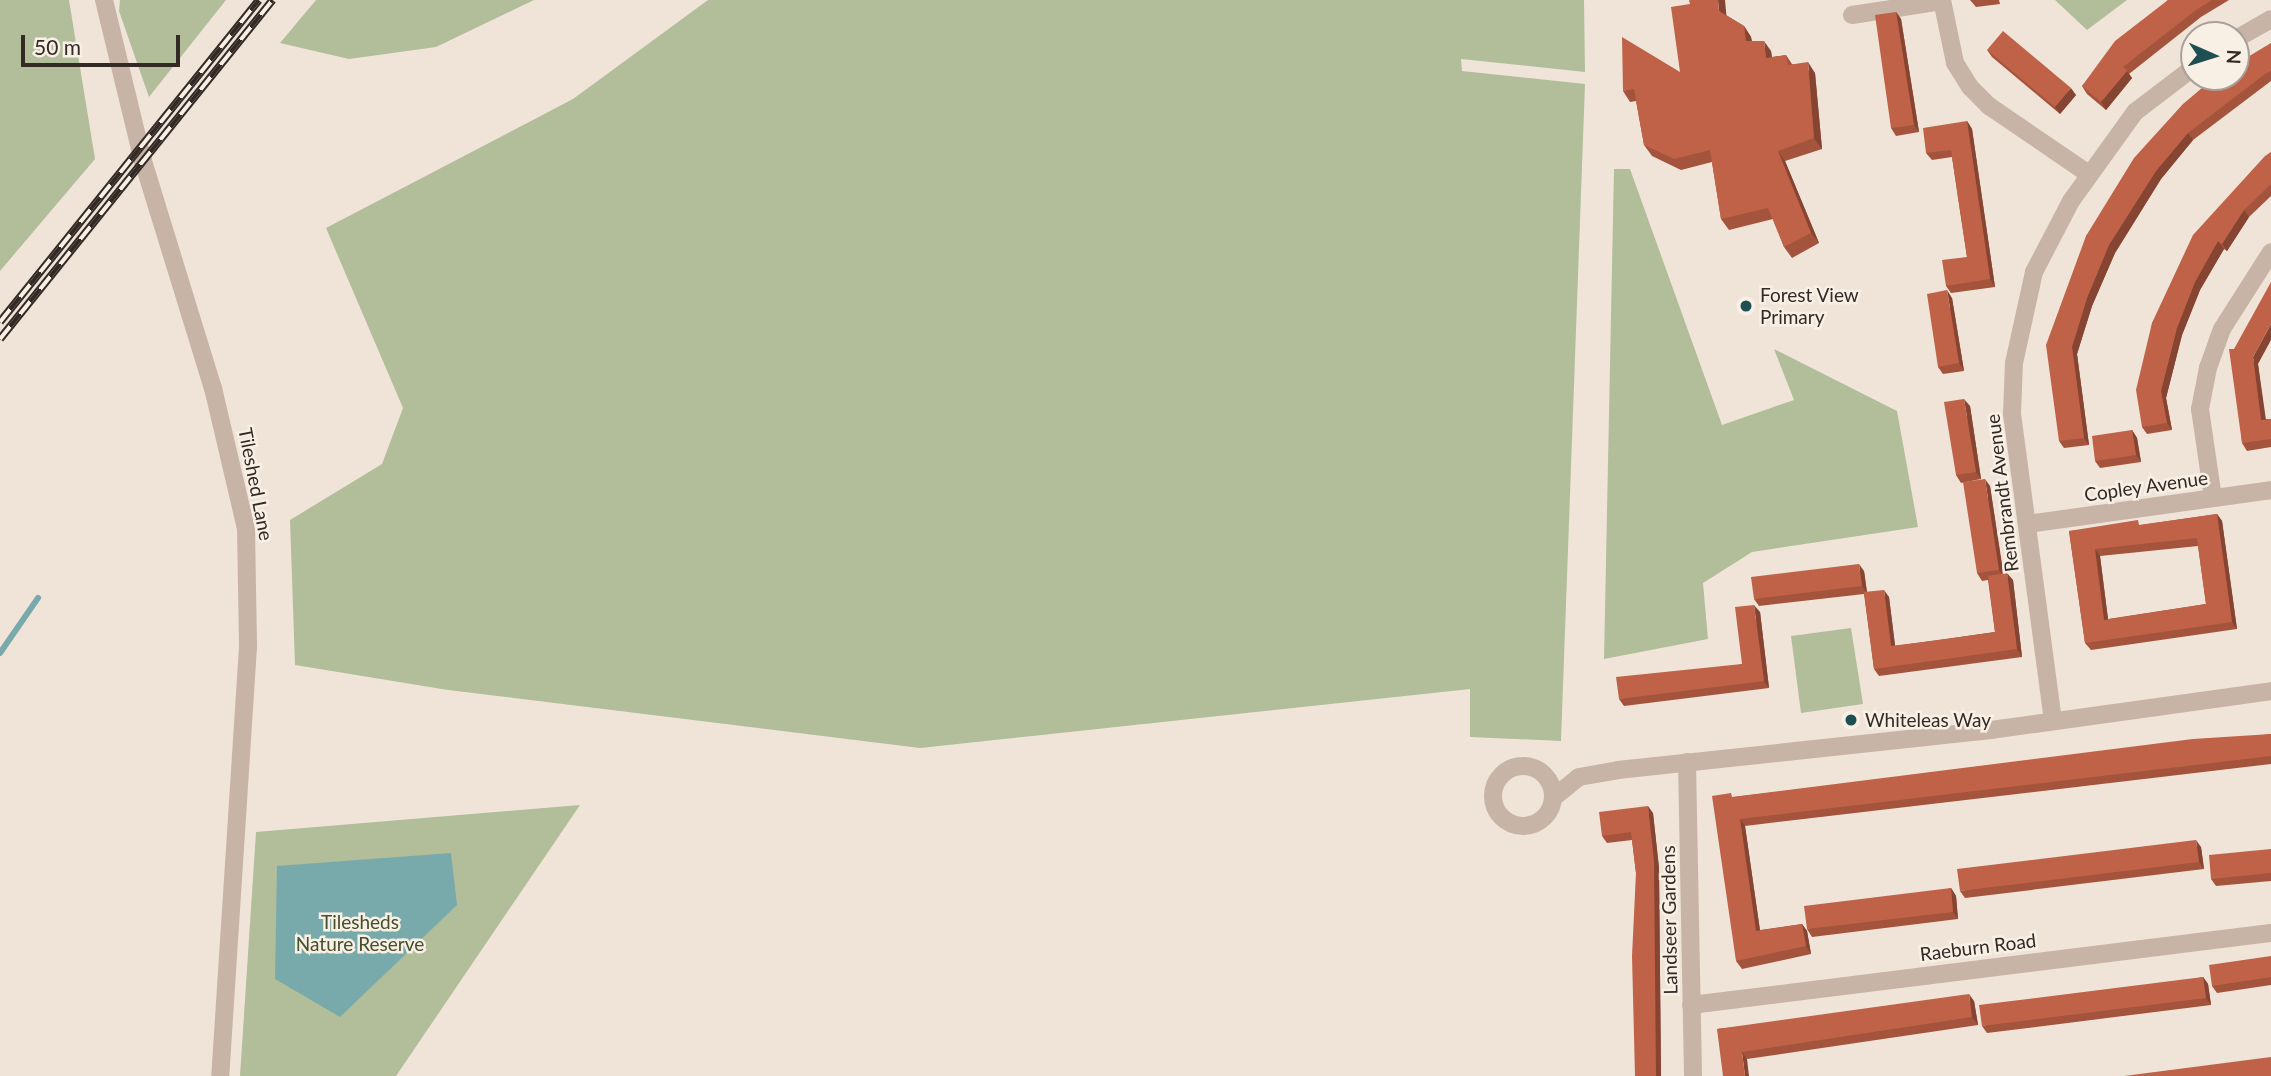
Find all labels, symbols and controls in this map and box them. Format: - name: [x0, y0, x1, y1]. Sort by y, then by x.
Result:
- scale bar: [24, 21, 184, 65]
- north arrow: [2180, 21, 2250, 91]
- text: 50 m: [34, 34, 81, 59]
- text: N: [2223, 49, 2246, 65]
- place label: Forest View Primary: [1760, 284, 1859, 328]
- marker: Forest View Primary: [1738, 298, 1754, 314]
- street label: Rembrandt Avenue: [1981, 412, 2023, 574]
- street label: Tileshed Lane: [234, 426, 278, 542]
- street label: Copley Avenue: [2082, 466, 2210, 506]
- place label: Whiteleas Way: [1865, 709, 1991, 731]
- marker: Whiteleas Way: [1843, 712, 1859, 728]
- street label: Landseer Gardens: [1656, 845, 1682, 995]
- park label: Tilesheds Nature Reserve: [296, 911, 424, 955]
- street label: Raeburn Road: [1919, 929, 2037, 965]

